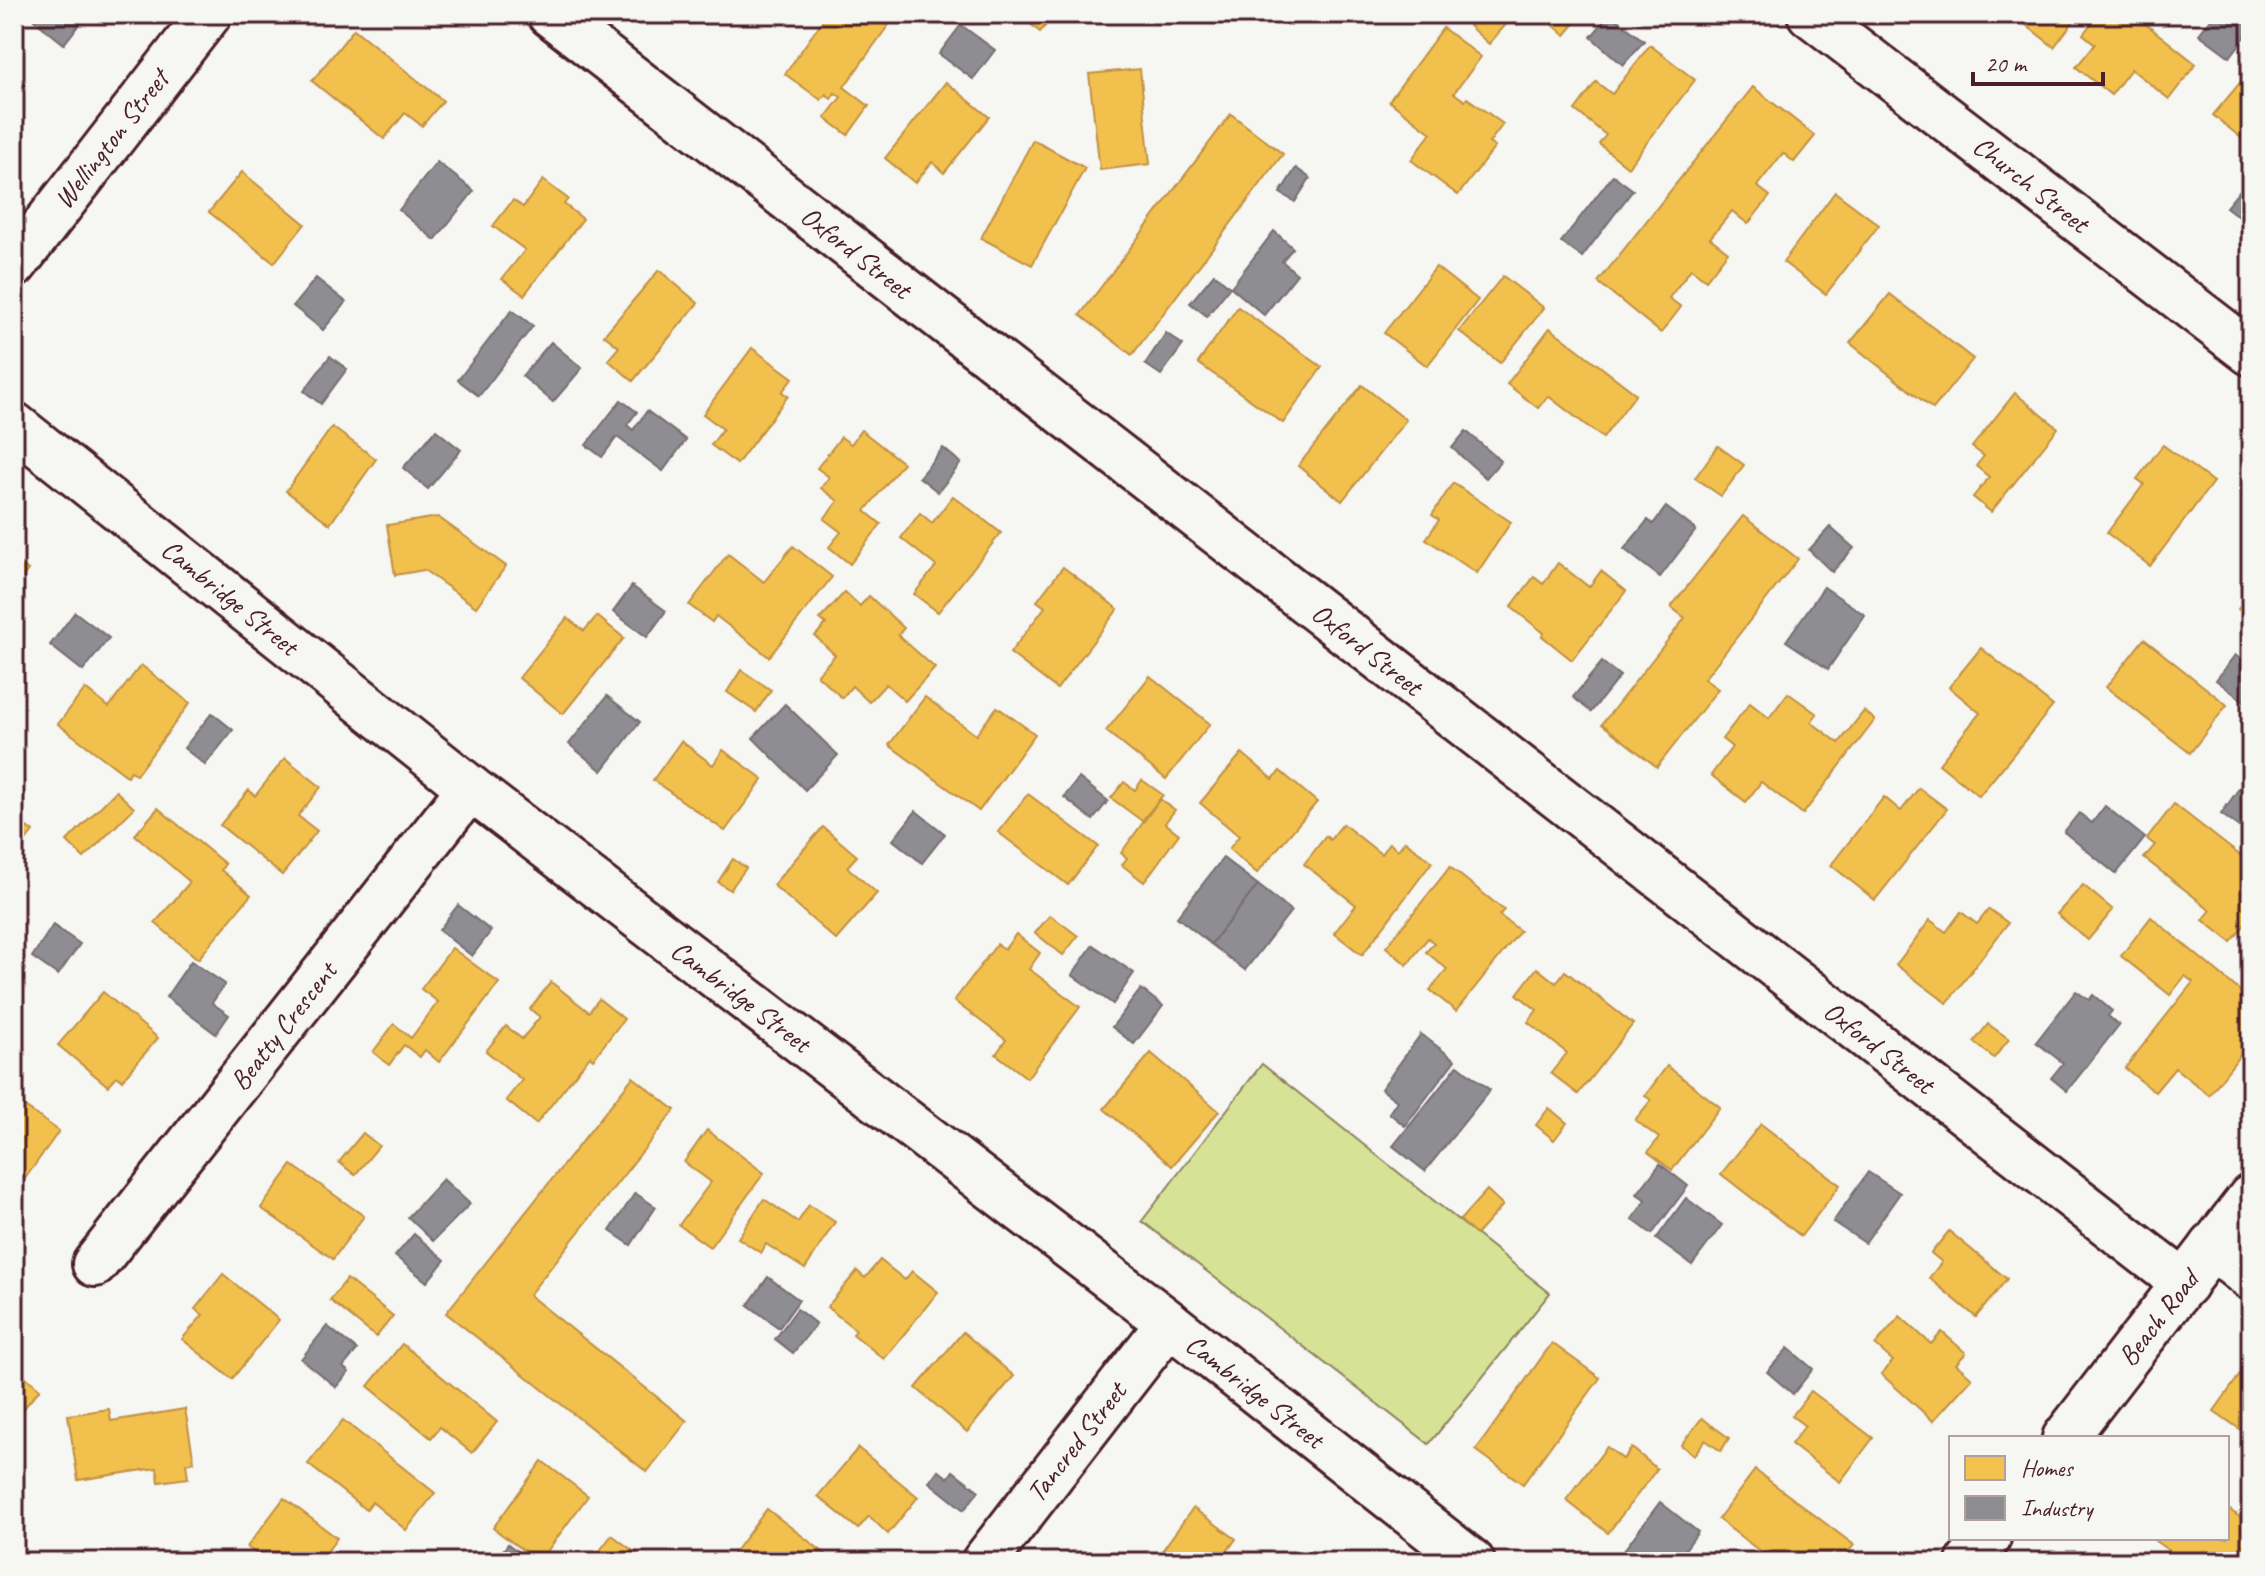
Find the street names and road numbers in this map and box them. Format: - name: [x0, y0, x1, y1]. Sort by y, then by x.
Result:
- street label: Wellington Street: [46, 60, 178, 215]
- street label: Church Street: [1966, 128, 2098, 242]
- street label: Oxford Street: [794, 198, 920, 308]
- street label: Cambridge Street: [155, 531, 308, 665]
- street label: Oxford Street: [1305, 595, 1431, 705]
- street label: Cambridge Street: [664, 932, 820, 1062]
- street label: Beatty Crescent: [222, 953, 346, 1097]
- street label: Oxford Street: [1817, 993, 1943, 1103]
- street label: Beach Road: [2110, 1260, 2209, 1373]
- street label: Cambridge Street: [1179, 1326, 1333, 1458]
- street label: Tancred Street: [1018, 1373, 1135, 1509]

